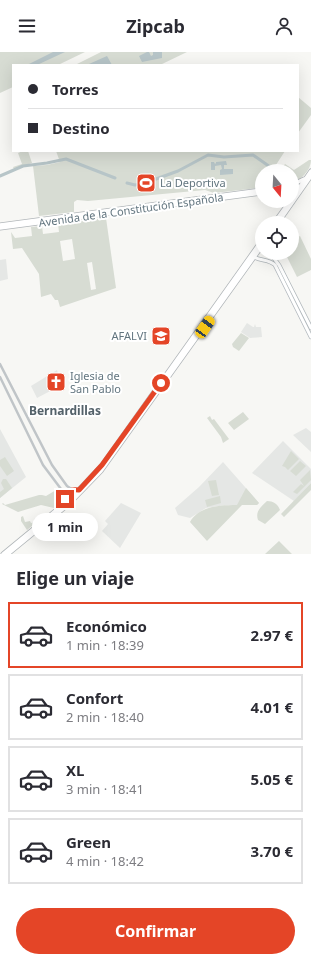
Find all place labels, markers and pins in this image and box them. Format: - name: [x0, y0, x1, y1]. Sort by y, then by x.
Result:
- sports icon: La Deportiva: [135, 172, 157, 194]
- place label: La Deportiva: [160, 175, 226, 190]
- school or university icon: AFALVI: [150, 325, 172, 347]
- place label: AFALVI: [112, 328, 147, 343]
- place label: Iglesia de San Pablo: [70, 368, 121, 396]
- church icon: Iglesia de San Pablo: [45, 371, 67, 393]

